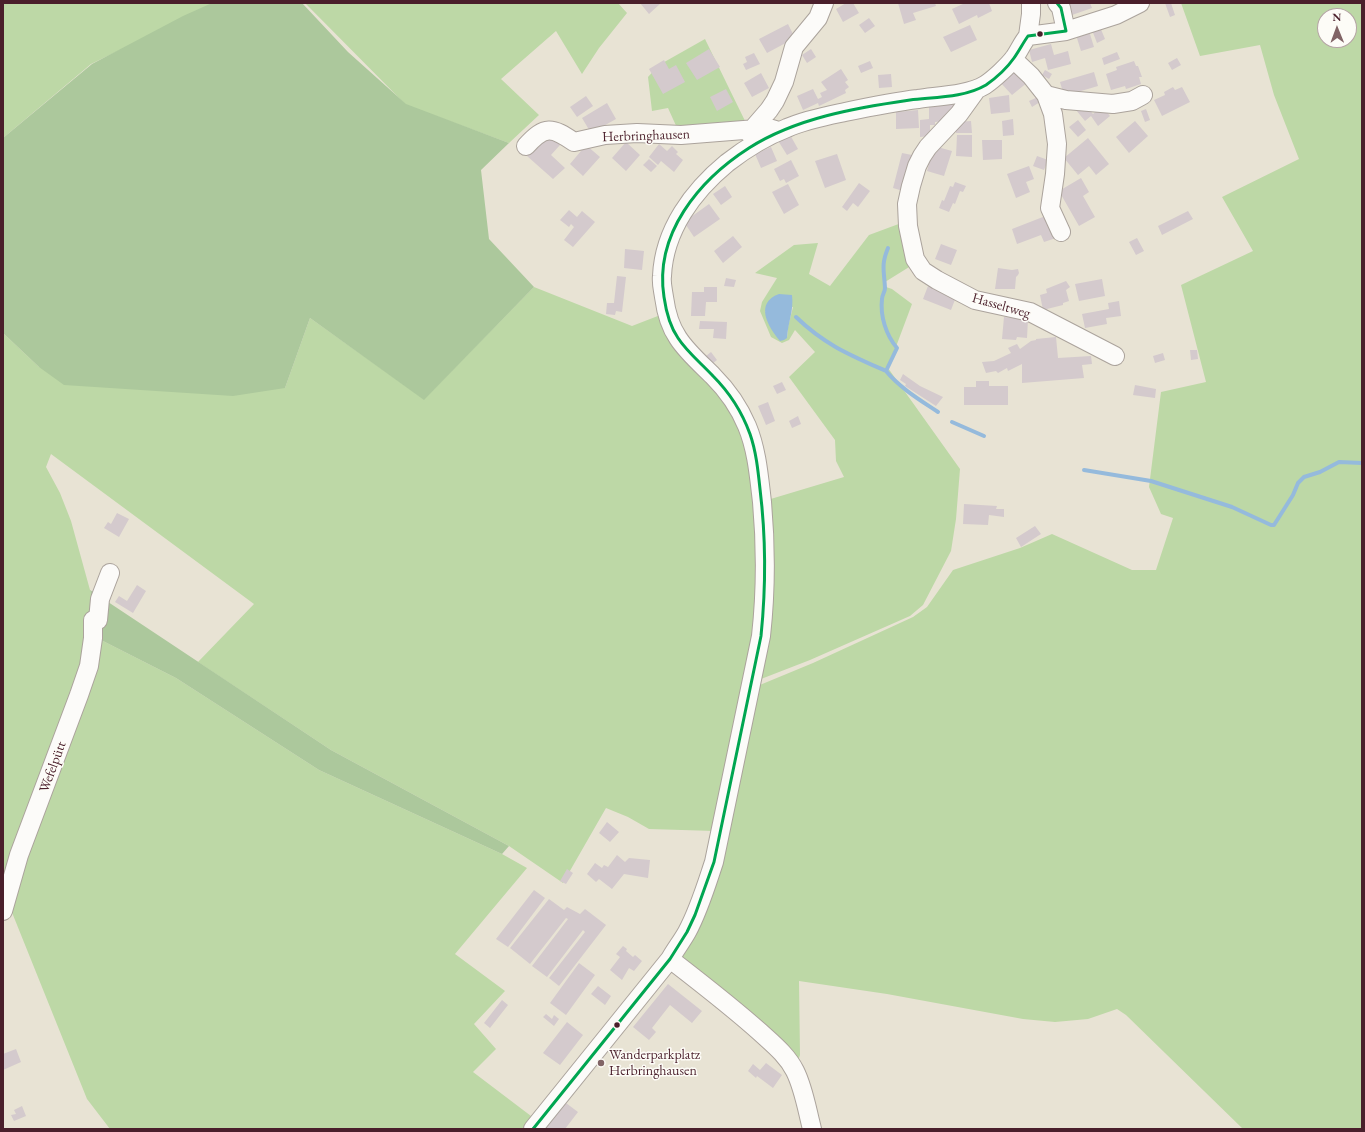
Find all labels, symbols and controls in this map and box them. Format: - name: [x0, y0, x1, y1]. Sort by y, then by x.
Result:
- north arrow: [1317, 8, 1357, 48]
- text: N: [1332, 10, 1341, 24]
- unlabelled marker: [1035, 29, 1045, 39]
- street label: Herbringhausen: [602, 126, 690, 146]
- street label: Hasseltweg: [970, 290, 1032, 322]
- street label: Wefelpütt: [36, 739, 70, 795]
- unlabelled marker: [612, 1020, 622, 1030]
- place label: Wanderparkplatz Herbringhausen: [609, 1047, 700, 1080]
- marker: Wanderparkplatz Herbringhausen: [596, 1058, 606, 1068]

